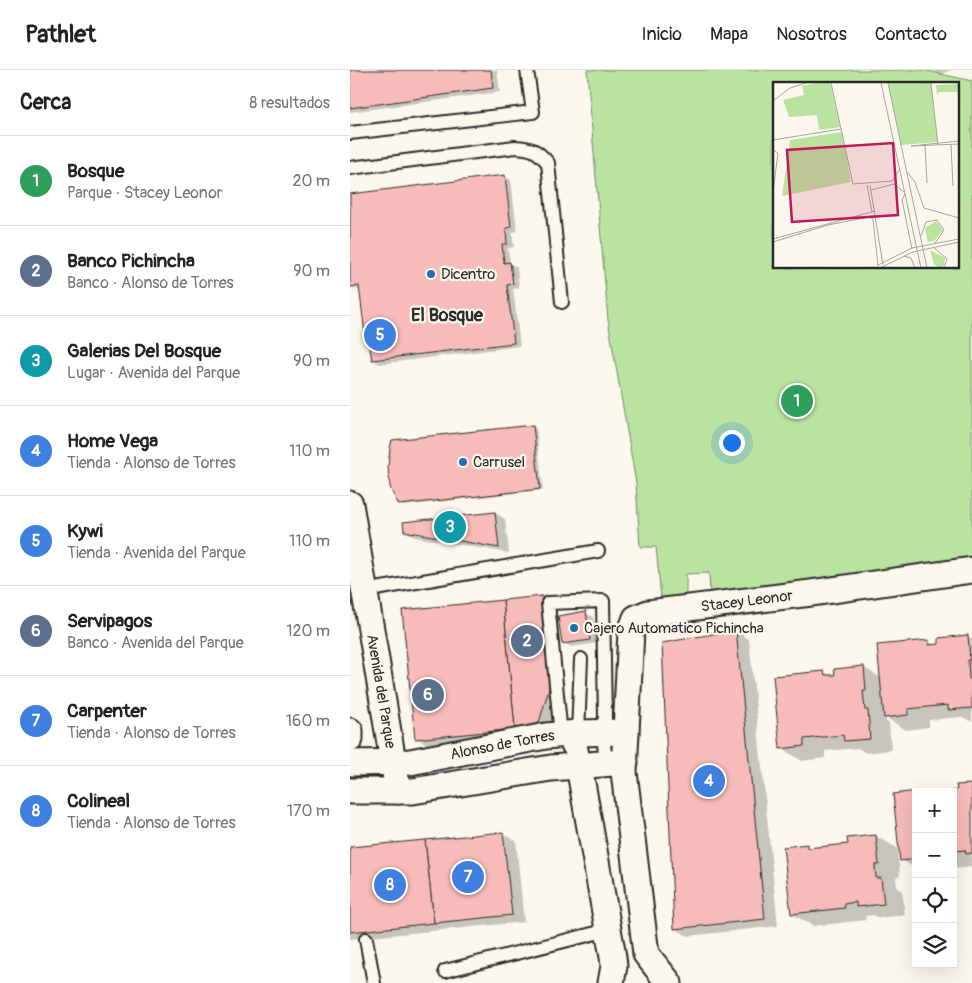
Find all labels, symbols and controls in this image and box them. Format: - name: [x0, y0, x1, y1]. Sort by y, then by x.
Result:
- text: Pathlet: [25, 20, 96, 49]
- text: Inicio: [641, 23, 682, 46]
- text: Mapa: [710, 23, 748, 46]
- text: Nosotros: [776, 23, 847, 46]
- text: Contacto: [875, 23, 947, 46]
- inset map: [773, 82, 960, 269]
- text: Cerca: [20, 89, 71, 116]
- text: 8 resultados: [249, 93, 330, 113]
- text: Bosque: [67, 159, 124, 183]
- text: 1: [33, 171, 39, 191]
- text: 20 m: [292, 171, 330, 191]
- text: Parque · Stacey Leonor: [67, 183, 222, 203]
- text: Banco Pichincha: [67, 249, 195, 273]
- text: 2: [32, 261, 40, 281]
- text: 90 m: [293, 261, 330, 281]
- place label: Dicentro: [441, 265, 495, 284]
- marker: Dicentro: [425, 268, 437, 280]
- text: Banco · Alonso de Torres: [67, 273, 234, 293]
- district label: El Bosque: [411, 304, 484, 327]
- pin: 5: [364, 316, 396, 354]
- text: Galerias Del Bosque: [67, 339, 221, 363]
- text: 3: [32, 351, 40, 371]
- text: 90 m: [293, 351, 330, 371]
- text: Lugar · Avenida del Parque: [67, 363, 240, 383]
- pin: 1: [781, 382, 813, 420]
- text: Home Vega: [67, 429, 158, 453]
- your location: [719, 430, 745, 456]
- text: 4: [31, 441, 41, 461]
- text: 110 m: [289, 441, 330, 461]
- text: Tienda · Alonso de Torres: [67, 453, 236, 473]
- place label: Carrusel: [473, 453, 525, 472]
- marker: Carrusel: [457, 456, 469, 468]
- pin: 3: [434, 508, 466, 546]
- text: Kywi: [67, 519, 103, 543]
- text: 5: [32, 531, 40, 551]
- text: 110 m: [289, 531, 330, 551]
- text: Tienda · Avenida del Parque: [67, 543, 246, 563]
- street label: Stacey Leonor: [700, 586, 795, 616]
- text: Servipagos: [67, 609, 152, 633]
- place label: Cajero Automatico Pichincha: [584, 619, 764, 638]
- text: 6: [31, 621, 41, 641]
- text: 120 m: [286, 621, 330, 641]
- pin: 2: [511, 622, 543, 660]
- marker: Cajero Automatico Pichincha: [568, 622, 580, 634]
- text: Banco · Avenida del Parque: [67, 633, 244, 653]
- street label: Avenida del Parque: [362, 633, 400, 750]
- pin: 6: [412, 676, 444, 714]
- text: Carpenter: [67, 699, 147, 723]
- text: 7: [32, 711, 40, 731]
- text: 160 m: [286, 711, 330, 731]
- text: Tienda · Alonso de Torres: [67, 723, 236, 743]
- street label: Alonso de Torres: [449, 726, 556, 764]
- pin: 4: [693, 762, 725, 800]
- map controls: [912, 788, 957, 968]
- button: +: [912, 788, 957, 833]
- text: Colineal: [67, 789, 130, 813]
- text: 8: [32, 801, 40, 821]
- text: 170 m: [287, 801, 330, 821]
- text: Tienda · Alonso de Torres: [67, 813, 236, 833]
- button: −: [912, 833, 957, 878]
- pin: 7: [452, 858, 484, 896]
- pin: 8: [374, 866, 406, 904]
- button: locate: [912, 878, 957, 923]
- button: layers: [912, 923, 957, 968]

